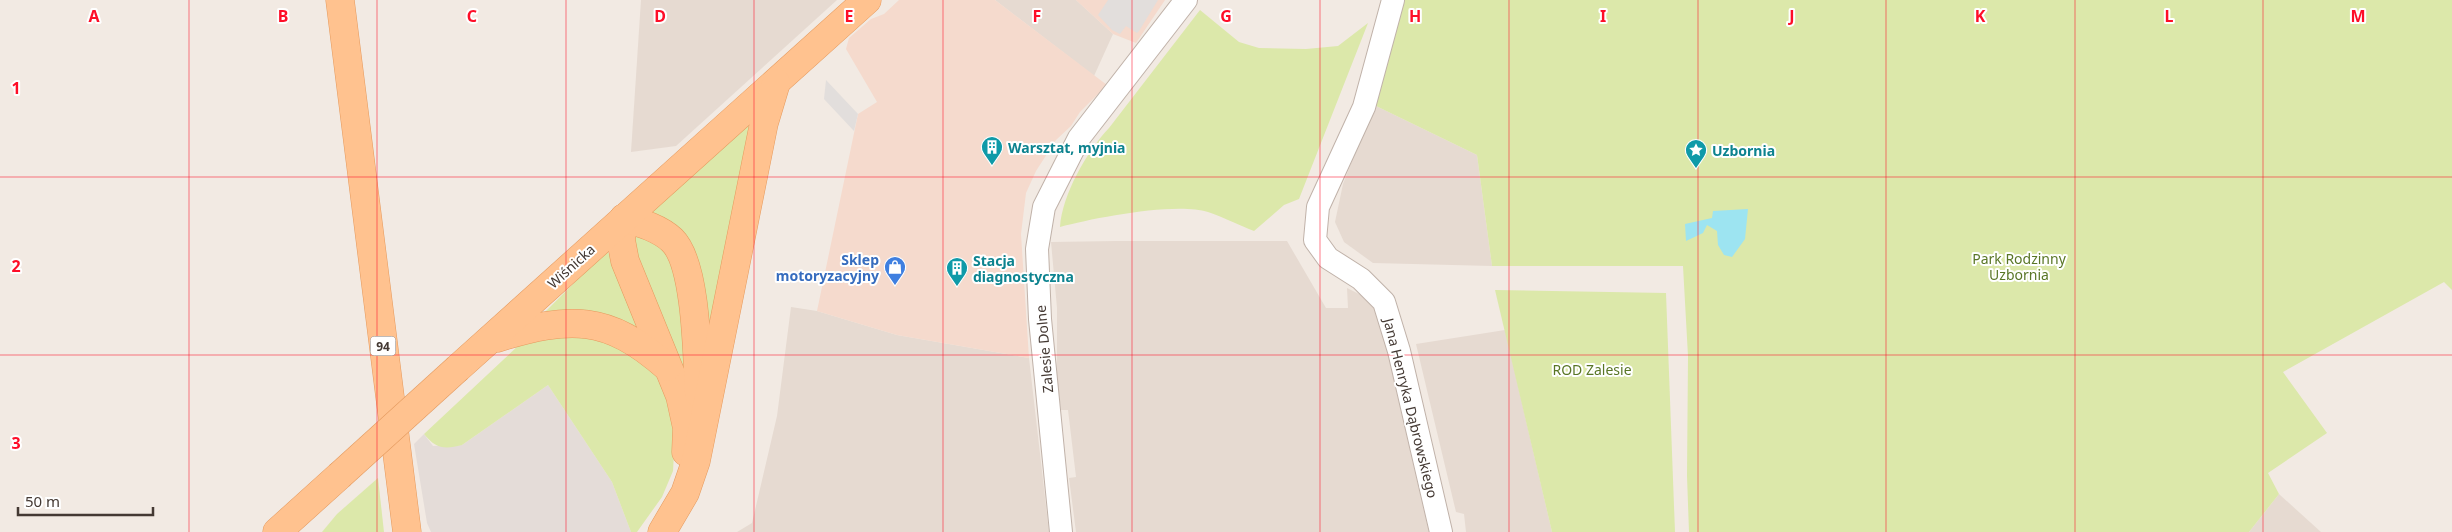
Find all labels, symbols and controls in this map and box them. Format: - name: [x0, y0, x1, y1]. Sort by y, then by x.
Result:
- text: A: [88, 5, 100, 27]
- text: B: [278, 5, 288, 27]
- text: C: [467, 5, 477, 27]
- text: D: [654, 5, 666, 27]
- text: E: [845, 5, 854, 27]
- text: F: [1033, 5, 1041, 27]
- text: G: [1220, 5, 1232, 27]
- text: H: [1409, 5, 1421, 27]
- text: I: [1600, 5, 1606, 27]
- text: J: [1787, 5, 1795, 27]
- text: K: [1975, 5, 1986, 27]
- text: L: [2165, 5, 2174, 27]
- text: M: [2350, 5, 2366, 27]
- text: 1: [11, 77, 21, 99]
- building icon: Warsztat, myjnia: [980, 135, 1004, 166]
- place label: Warsztat, myjnia: [1008, 138, 1126, 157]
- place icon: Uzbornia: [1684, 138, 1708, 169]
- place label: Uzbornia: [1712, 141, 1775, 160]
- street label: Wiśnicka: [543, 240, 599, 292]
- park label: Park Rodzinny Uzbornia: [1972, 249, 2067, 284]
- place label: Sklep motoryzacyjny: [776, 250, 879, 285]
- place label: Stacja diagnostyczna: [973, 251, 1074, 286]
- text: 2: [11, 255, 21, 277]
- shop icon: Sklep motoryzacyjny: [883, 255, 907, 286]
- building icon: Stacja diagnostyczna: [945, 256, 969, 287]
- street label: Zalesie Dolne: [1031, 304, 1057, 394]
- street label: Jana Henryka Dąbrowskiego: [1379, 314, 1443, 500]
- road number: 94: [370, 336, 396, 356]
- park label: ROD Zalesie: [1552, 360, 1632, 379]
- text: 3: [11, 432, 21, 454]
- scale bar: [18, 484, 152, 516]
- text: 50 m: [25, 491, 60, 511]

